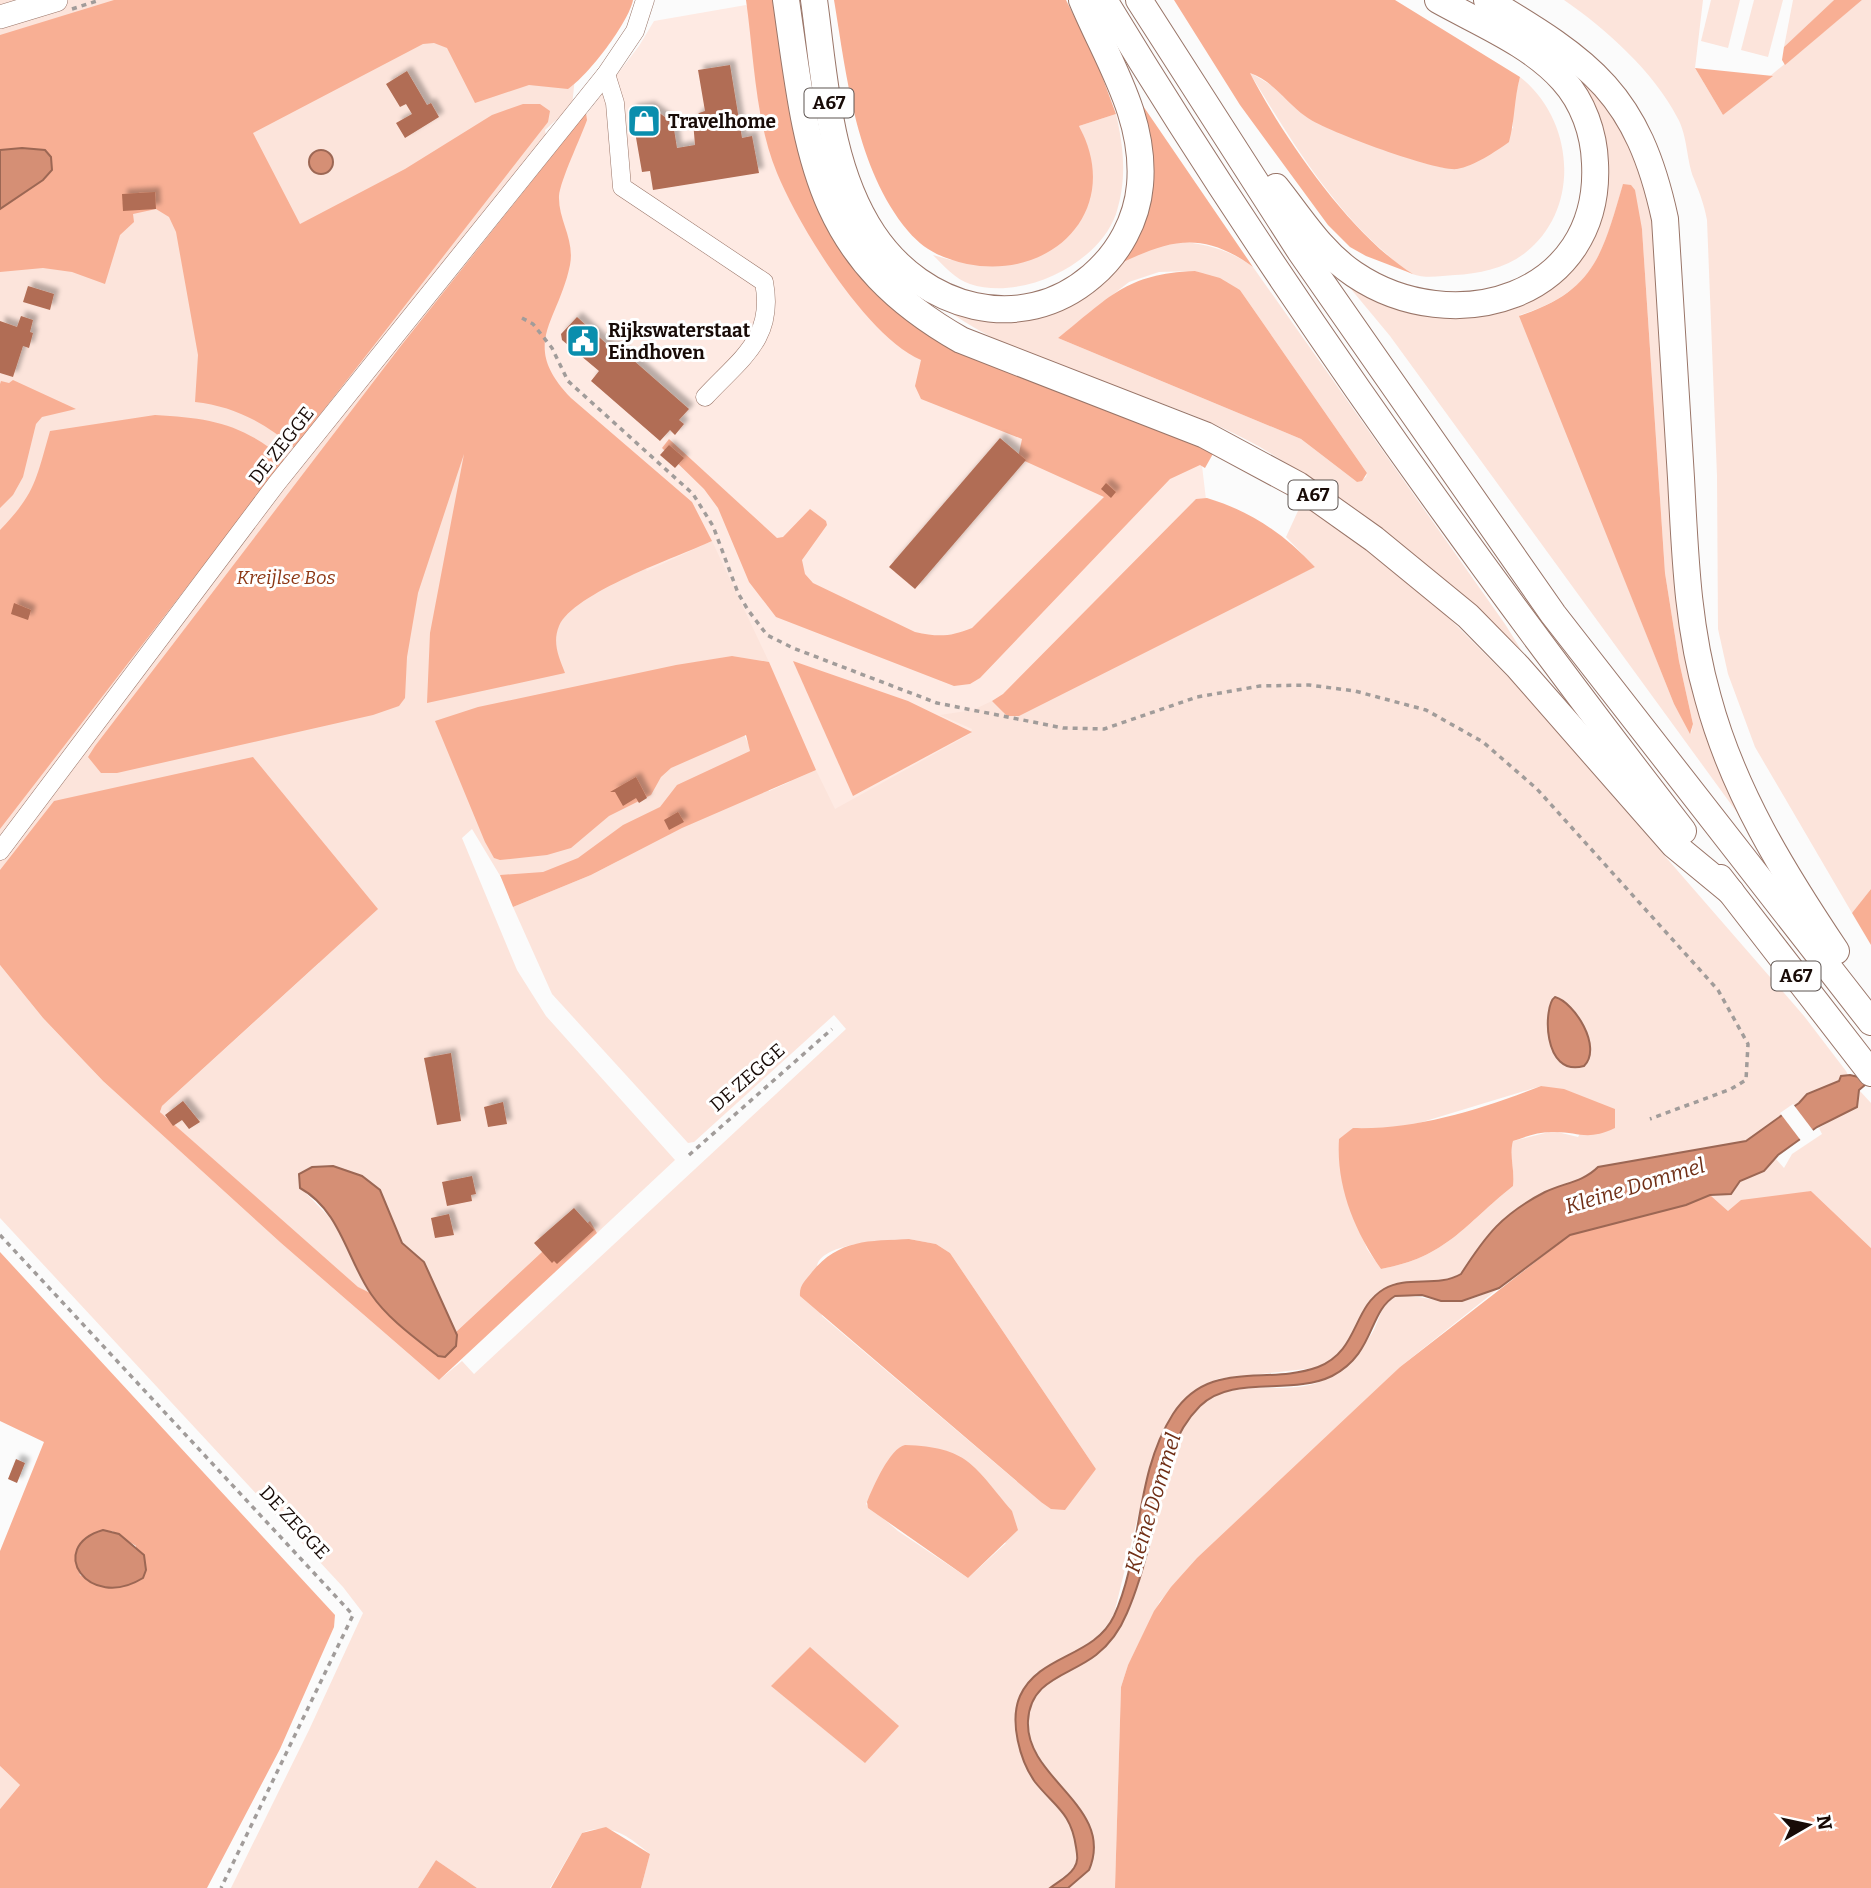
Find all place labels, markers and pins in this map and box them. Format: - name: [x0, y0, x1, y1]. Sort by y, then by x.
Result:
- shop icon: Travelhome: [625, 102, 663, 140]
- place label: Travelhome: [668, 110, 776, 133]
- place label: Rijkswaterstaat Eindhoven: [608, 319, 751, 364]
- public building icon: Rijkswaterstaat Eindhoven: [564, 322, 602, 360]

